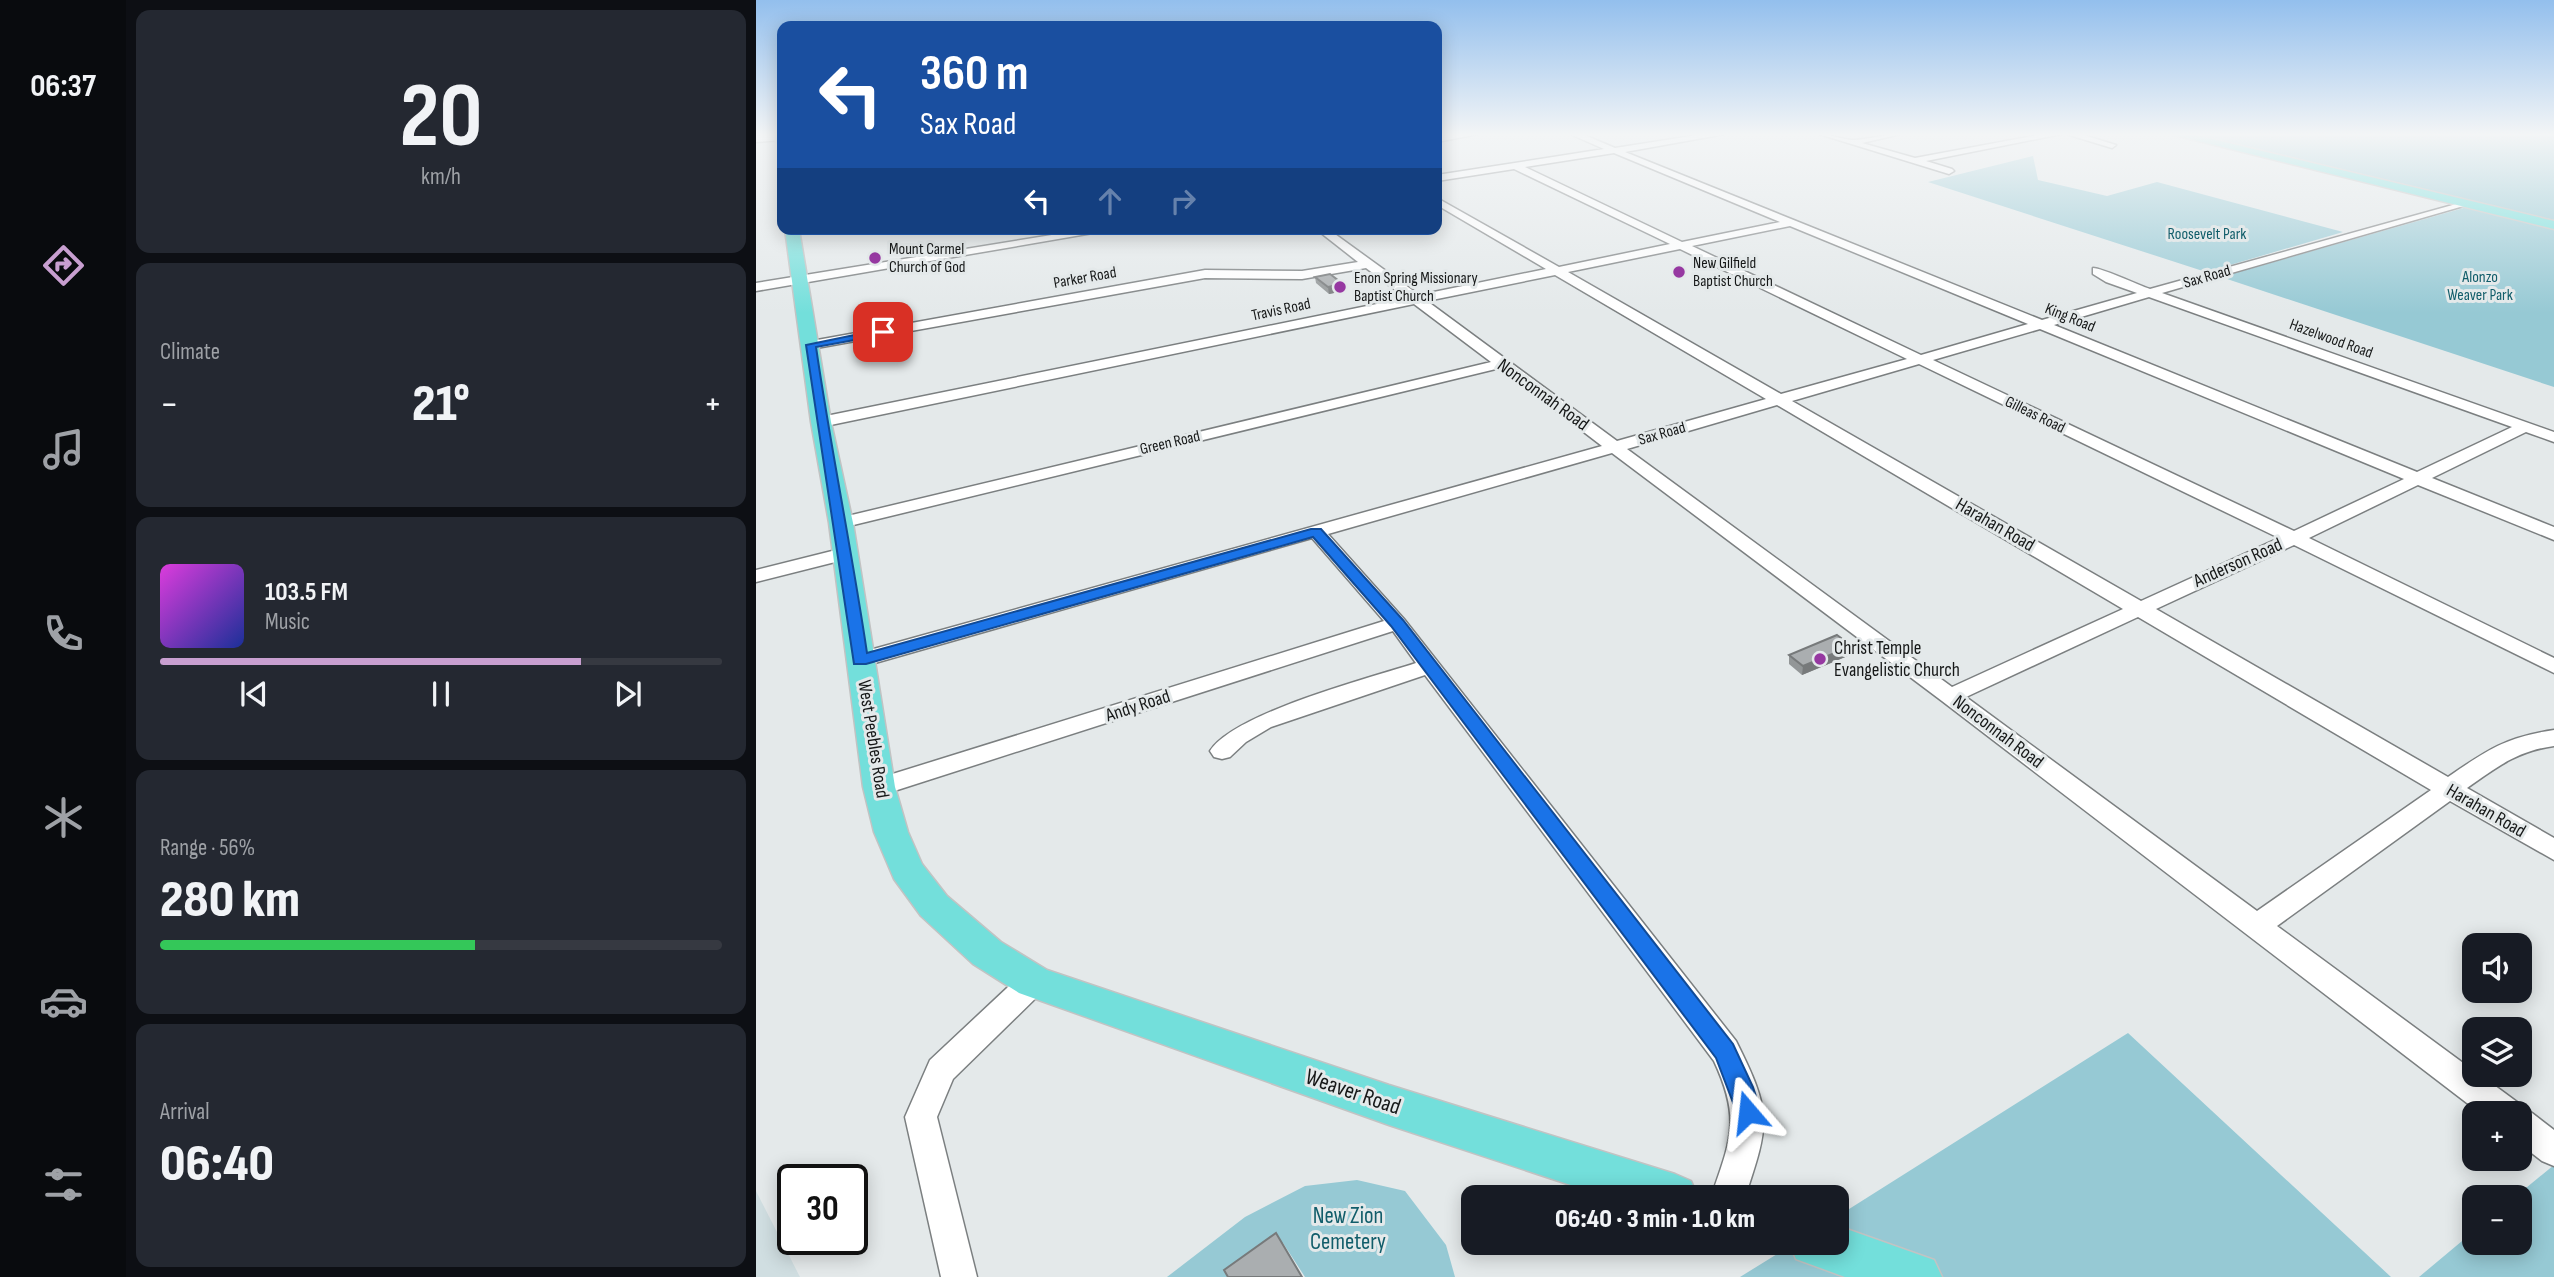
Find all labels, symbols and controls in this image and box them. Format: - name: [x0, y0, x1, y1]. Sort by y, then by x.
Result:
- text: 360 m: [920, 45, 1028, 104]
- icon: left: [805, 49, 896, 140]
- text: 20: [399, 63, 483, 172]
- text: 06:37: [30, 67, 96, 106]
- text: Sax Road: [920, 105, 1016, 144]
- text: km/h: [421, 163, 461, 191]
- icon: left: [1018, 182, 1056, 220]
- icon: ahead: [1091, 182, 1129, 220]
- icon: right: [1164, 182, 1202, 220]
- park label: Roosevelt Park: [2168, 225, 2246, 244]
- place label: Mount Carmel Church of God: [889, 240, 966, 277]
- icon: directions: [39, 241, 88, 290]
- marker: Mount Carmel Church of God: [867, 250, 883, 266]
- place label: New Gilfield Baptist Church: [1693, 254, 1773, 291]
- street label: Sax Road: [2181, 261, 2233, 293]
- street label: Parker Road: [1052, 263, 1118, 293]
- marker: New Gilfield Baptist Church: [1671, 264, 1687, 280]
- park label: Alonzo Weaver Park: [2447, 268, 2513, 305]
- place label: Enon Spring Missionary Baptist Church: [1354, 269, 1478, 306]
- marker: Enon Spring Missionary Baptist Church: [1332, 279, 1348, 295]
- street label: Travis Road: [1250, 294, 1312, 326]
- street label: King Road: [2042, 299, 2098, 337]
- pin: [853, 302, 913, 362]
- icon: arrive: [864, 313, 902, 351]
- street label: Hazelwood Road: [2287, 315, 2375, 363]
- text: Climate: [160, 338, 220, 366]
- street label: Nonconnah Road: [1493, 354, 1593, 436]
- text: 21°: [412, 373, 470, 436]
- text: −: [160, 382, 179, 427]
- text: +: [703, 382, 722, 427]
- street label: Gilleas Road: [2002, 392, 2068, 438]
- street label: Sax Road: [1636, 418, 1688, 450]
- icon: music: [39, 425, 88, 474]
- street label: Green Road: [1138, 427, 1202, 459]
- street label: Harahan Road: [1951, 493, 2039, 557]
- street label: Anderson Road: [2189, 533, 2286, 593]
- text: 103.5 FM: [265, 577, 348, 608]
- text: Music: [265, 608, 310, 636]
- icon: phone: [39, 609, 88, 658]
- place label: Christ Temple Evangelistic Church: [1834, 637, 1960, 682]
- marker: Christ Temple Evangelistic Church: [1812, 651, 1828, 667]
- icon: previous: [235, 675, 273, 713]
- icon: pause: [422, 675, 460, 713]
- icon: next: [609, 675, 647, 713]
- street label: West Peebles Road: [852, 678, 894, 800]
- street label: Andy Road: [1102, 685, 1173, 728]
- street label: Nonconnah Road: [1948, 690, 2048, 774]
- street label: Harahan Road: [2442, 779, 2530, 843]
- icon: climate: [39, 793, 88, 842]
- text: Range · 56%: [160, 834, 255, 862]
- text: 280 km: [160, 869, 300, 932]
- map controls: [2462, 933, 2532, 1255]
- button: sound: [2462, 933, 2532, 1003]
- icon: car: [39, 977, 88, 1026]
- button: layers: [2462, 1017, 2532, 1087]
- street label: Weaver Road: [1302, 1063, 1404, 1121]
- position arrow: [1711, 1075, 1785, 1149]
- text: Arrival: [160, 1098, 209, 1126]
- button: +: [2462, 1101, 2532, 1171]
- text: 06:40: [160, 1133, 274, 1196]
- icon: filters: [39, 1160, 88, 1209]
- speed limit sign: 30: [777, 1164, 868, 1255]
- button: −: [2462, 1185, 2532, 1255]
- park label: New Zion Cemetery: [1310, 1202, 1386, 1256]
- text: 06:40 · 3 min · 1.0 km: [1555, 1204, 1755, 1235]

